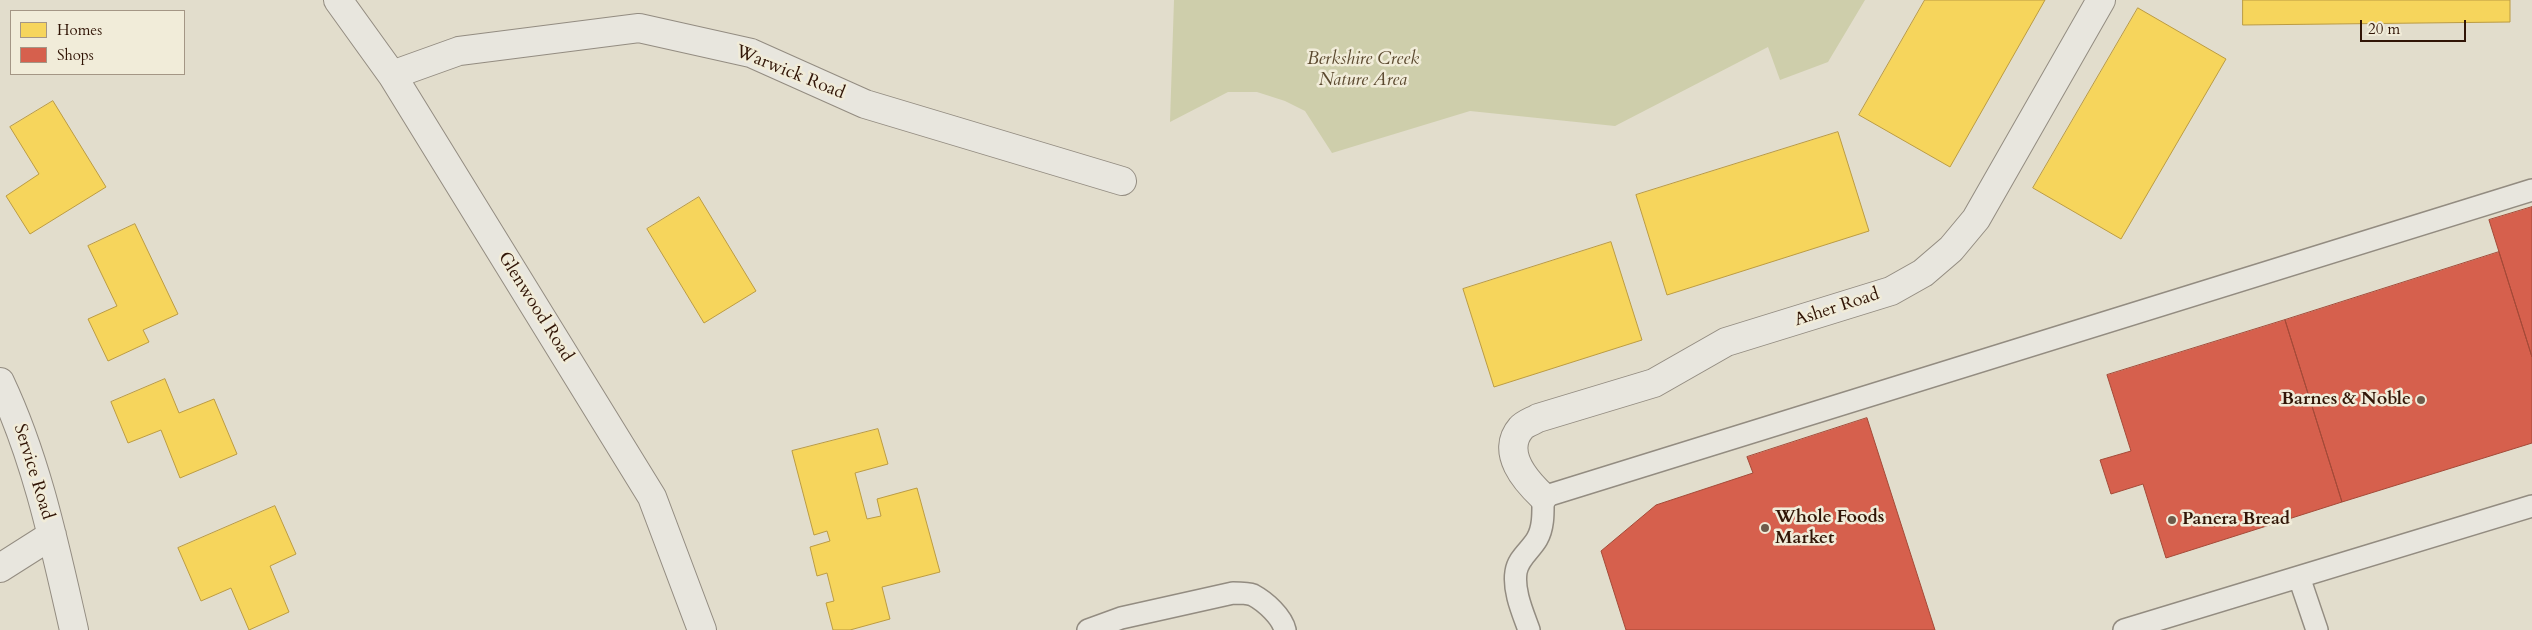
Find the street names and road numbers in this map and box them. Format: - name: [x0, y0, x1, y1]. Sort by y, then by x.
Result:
- street label: Warwick Road: [732, 41, 848, 105]
- street label: Glenwood Road: [493, 248, 577, 366]
- street label: Asher Road: [1792, 284, 1882, 332]
- street label: Service Road: [8, 422, 58, 522]

